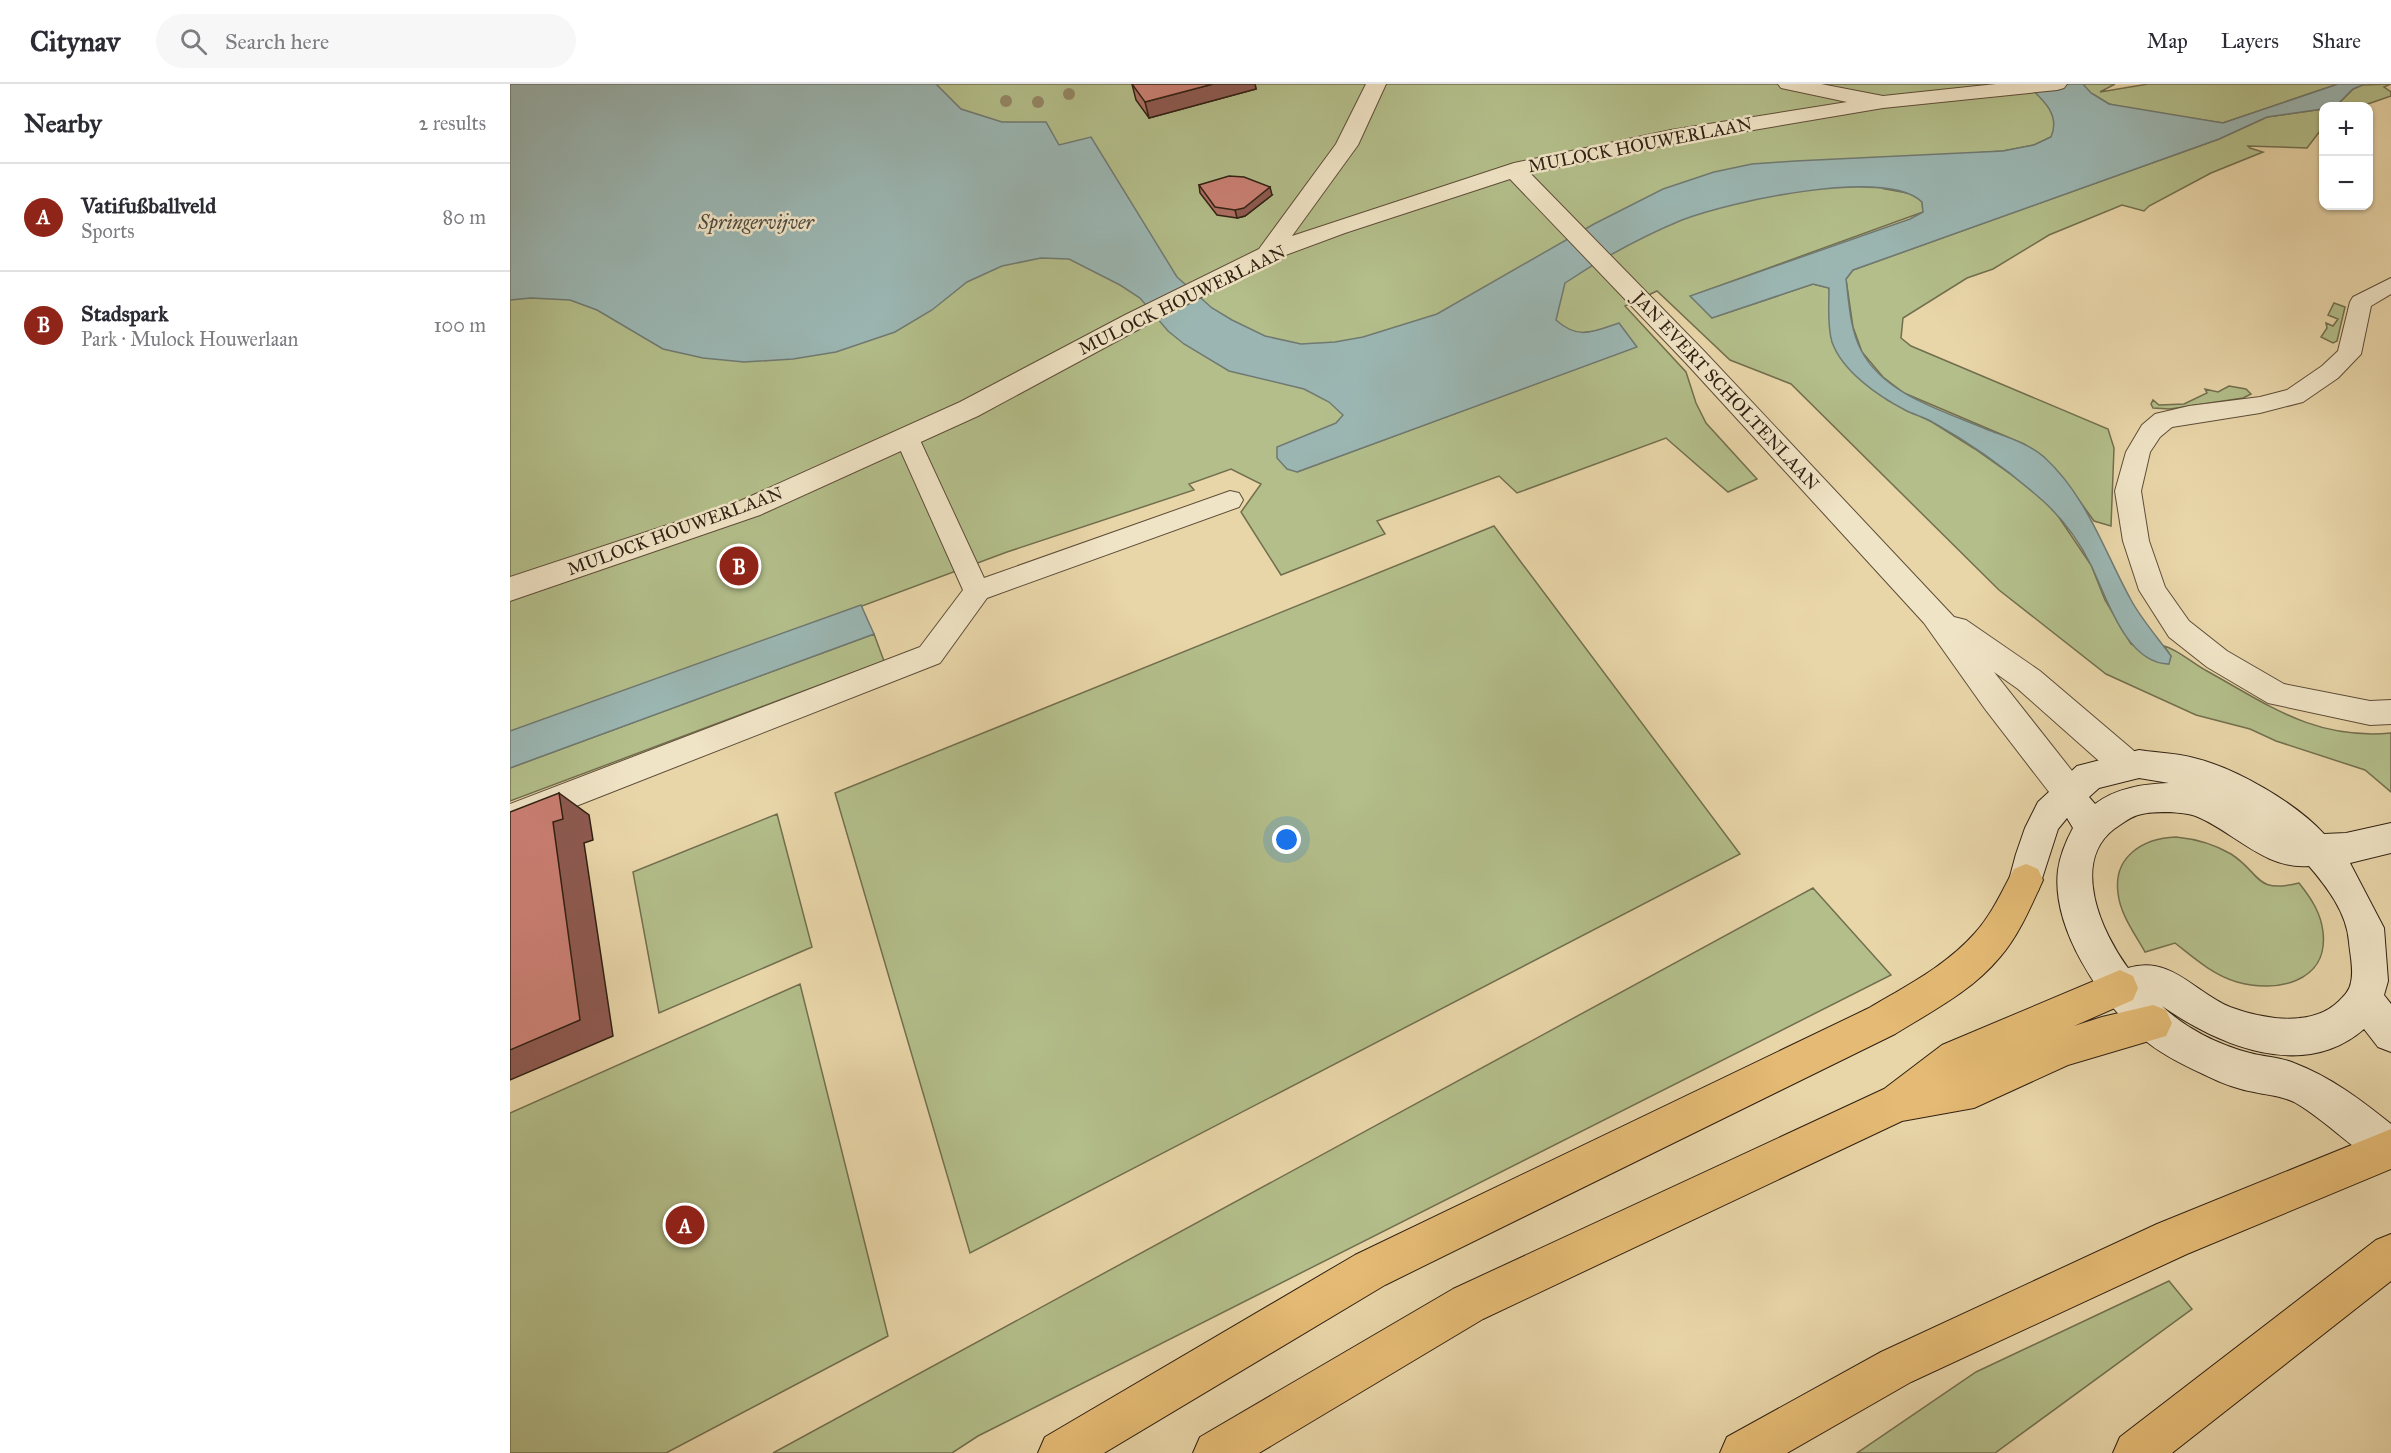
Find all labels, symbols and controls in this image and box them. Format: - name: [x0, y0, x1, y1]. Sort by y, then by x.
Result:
- search box: [156, 14, 576, 68]
- text: Citynav: [30, 24, 120, 59]
- icon: search: [177, 25, 210, 58]
- text: Search here: [225, 28, 329, 55]
- text: Map: [2147, 28, 2188, 54]
- text: Layers: [2221, 28, 2279, 54]
- text: Share: [2312, 28, 2361, 54]
- map controls: [2319, 102, 2373, 210]
- button: +: [2319, 102, 2373, 156]
- text: Nearby: [24, 107, 102, 139]
- text: 2 results: [418, 111, 486, 135]
- street label: MULOCK HOUWERLAAN: [1526, 112, 1754, 178]
- button: −: [2319, 156, 2373, 210]
- text: Vatifußballveld: [81, 192, 216, 219]
- text: A: [37, 205, 50, 229]
- text: 80 m: [443, 205, 486, 229]
- water label: Springervijver: [697, 210, 815, 235]
- text: Sports: [81, 219, 135, 243]
- street label: MULOCK HOUWERLAAN: [1075, 240, 1289, 360]
- street label: JAN EVERT SCHOLTENLAAN: [1626, 286, 1824, 495]
- text: Stadspark: [81, 300, 168, 327]
- text: B: [37, 313, 50, 337]
- text: 100 m: [434, 313, 486, 337]
- text: Park · Mulock Houwerlaan: [81, 327, 298, 351]
- street label: MULOCK HOUWERLAAN: [564, 482, 786, 580]
- pin: B: [720, 544, 758, 588]
- your location: [1272, 825, 1301, 854]
- pin: A: [666, 1202, 705, 1248]

